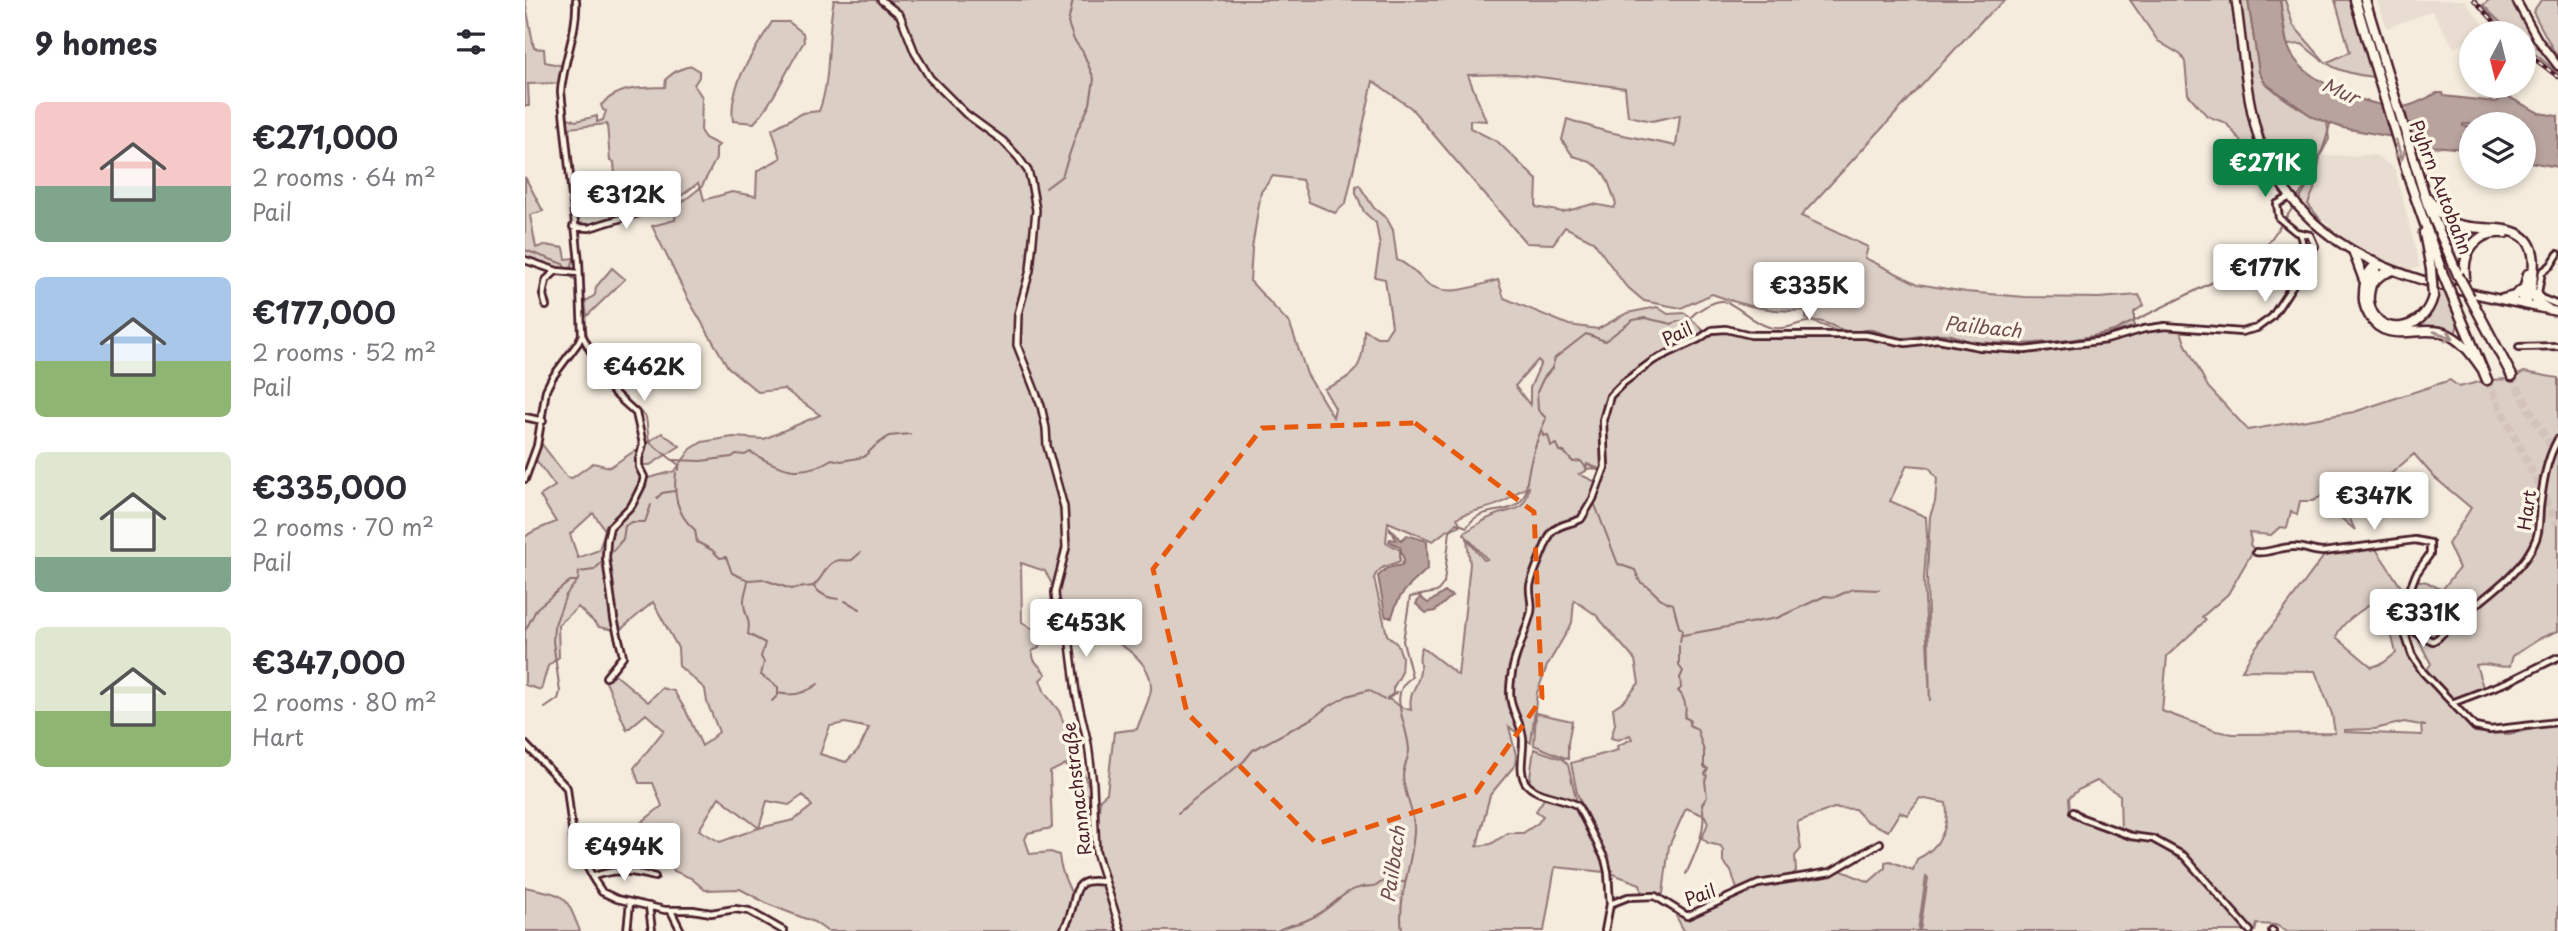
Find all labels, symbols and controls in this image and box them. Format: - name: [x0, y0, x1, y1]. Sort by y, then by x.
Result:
- text: 9 homes: [35, 20, 157, 65]
- north arrow: [2459, 21, 2536, 98]
- map controls: [2459, 21, 2536, 189]
- icon: filters: [452, 23, 490, 61]
- water label: Mur: [2318, 70, 2367, 112]
- button: layers: [2459, 112, 2536, 189]
- text: €271,000: [252, 114, 398, 159]
- street label: Pyhrn Autobahn: [2404, 116, 2480, 258]
- icon: home: [91, 130, 175, 214]
- one-way arrow: [2394, 139, 2407, 161]
- pin: €271K: [2216, 140, 2314, 199]
- text: €271K: [2229, 144, 2301, 179]
- text: 2 rooms · 64 m²: [252, 159, 436, 194]
- pin: €312K: [577, 172, 675, 231]
- text: €312K: [587, 176, 665, 211]
- text: Pail: [252, 194, 292, 229]
- pin: €177K: [2216, 244, 2314, 304]
- text: €177K: [2229, 249, 2301, 284]
- pin: €335K: [1760, 262, 1858, 322]
- text: €335K: [1769, 267, 1849, 302]
- text: €177,000: [252, 289, 396, 334]
- icon: home: [91, 305, 175, 389]
- water label: Pailbach: [1943, 308, 2024, 344]
- street label: Pail: [1657, 314, 1697, 352]
- one-way arrow: [2433, 330, 2455, 342]
- text: 2 rooms · 52 m²: [252, 334, 436, 369]
- pin: €462K: [595, 344, 693, 403]
- text: €462K: [603, 348, 685, 383]
- text: Pail: [252, 369, 292, 404]
- text: €335,000: [252, 464, 407, 509]
- pin: €347K: [2325, 472, 2423, 532]
- text: €347K: [2335, 477, 2413, 512]
- icon: home: [91, 480, 175, 564]
- street label: Hart: [2510, 488, 2542, 532]
- text: 2 rooms · 70 m²: [252, 509, 434, 544]
- text: Pail: [252, 544, 292, 579]
- pin: €331K: [2374, 590, 2472, 649]
- text: €331K: [2386, 594, 2460, 629]
- pin: €453K: [1037, 600, 1135, 659]
- text: €453K: [1046, 604, 1126, 639]
- text: €347,000: [252, 639, 405, 684]
- icon: home: [91, 655, 175, 739]
- text: 2 rooms · 80 m²: [252, 684, 437, 719]
- text: Hart: [252, 719, 304, 754]
- street label: Rannachstraße: [1054, 721, 1098, 857]
- water label: Pailbach: [1373, 823, 1411, 904]
- pin: €494K: [575, 824, 673, 883]
- text: €494K: [584, 828, 664, 863]
- street label: Pail: [1681, 876, 1719, 912]

